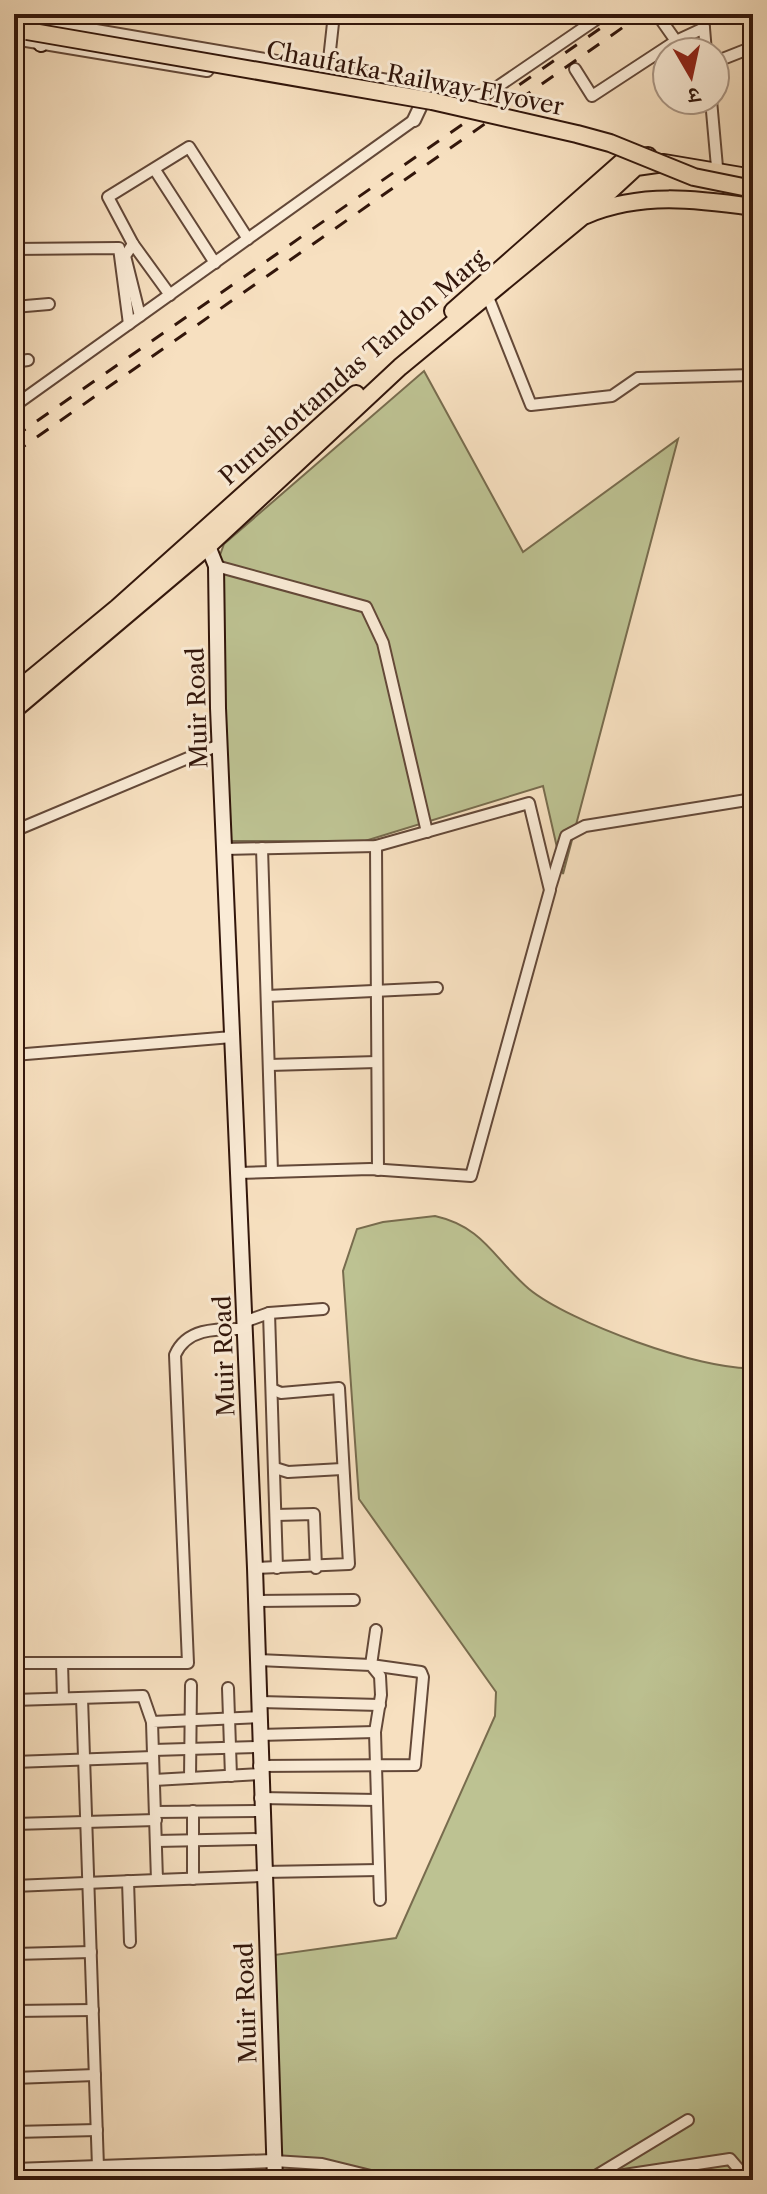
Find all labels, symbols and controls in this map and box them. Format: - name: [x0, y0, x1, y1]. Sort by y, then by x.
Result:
- street label: Chaufatka Railway Flyover: [264, 35, 566, 121]
- north arrow: [651, 36, 731, 116]
- text: उ: [685, 81, 704, 110]
- street label: Purushottamdas Tandon Marg: [213, 243, 493, 491]
- street label: Muir Road: [180, 646, 214, 769]
- street label: Muir Road: [207, 1294, 241, 1417]
- street label: Muir Road: [229, 1941, 263, 2064]

